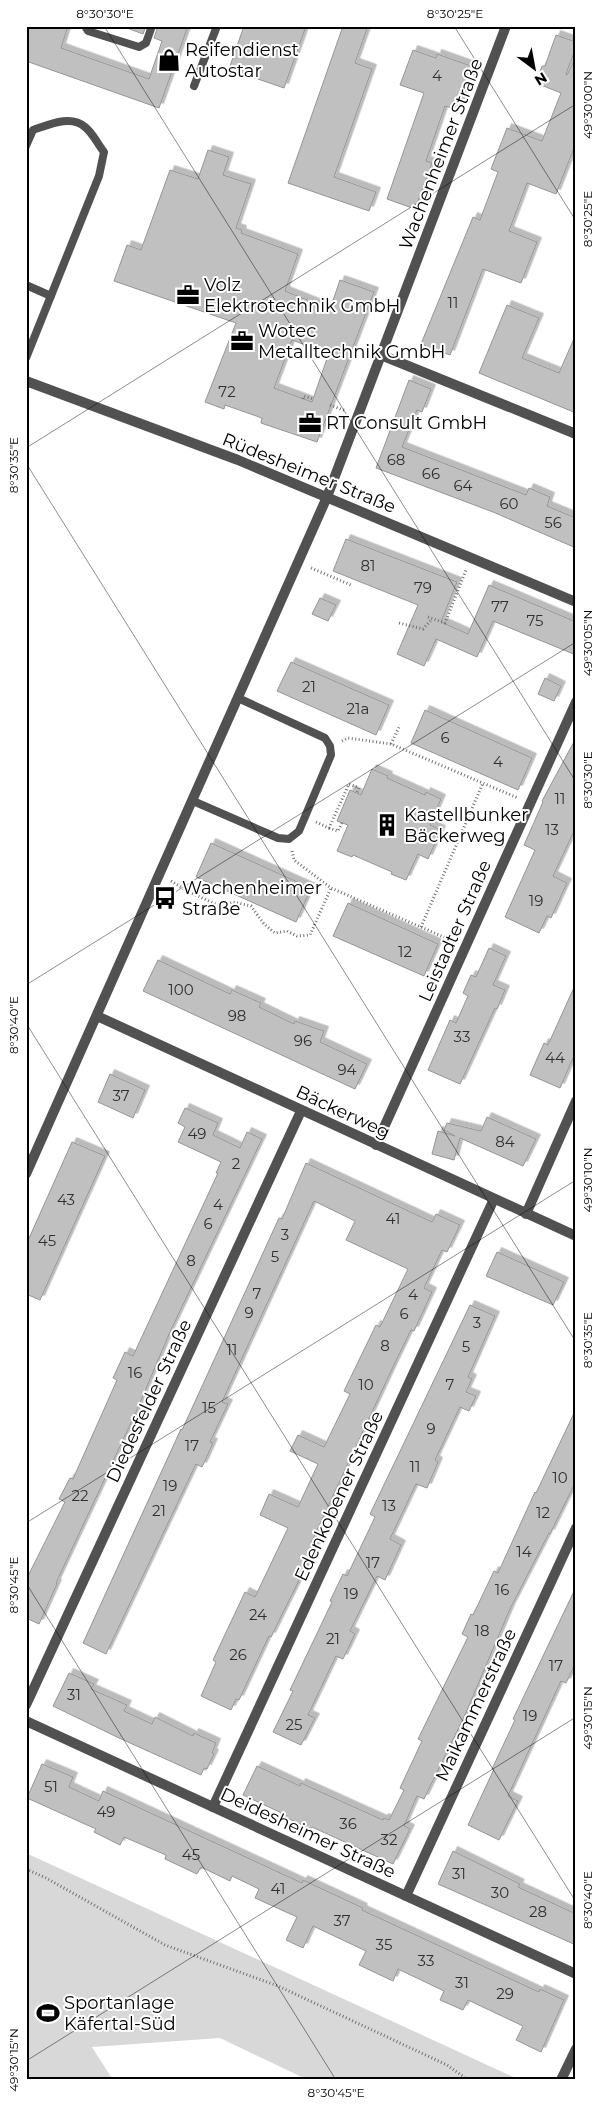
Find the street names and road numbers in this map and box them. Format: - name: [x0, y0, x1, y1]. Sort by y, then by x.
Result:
- street label: Wachenheimer Straße: [394, 55, 488, 253]
- street label: Rüdesheimer Straße: [219, 428, 399, 518]
- street label: Leistadter Straße: [414, 857, 496, 1005]
- street label: Bäckerweg: [292, 1081, 394, 1143]
- street label: Diedesfelder Straße: [102, 1316, 197, 1486]
- street label: Edenkobener Straße: [290, 1407, 388, 1585]
- street label: Maikammerstraße: [431, 1625, 521, 1785]
- street label: Deidesheimer Straße: [217, 1783, 399, 1883]

